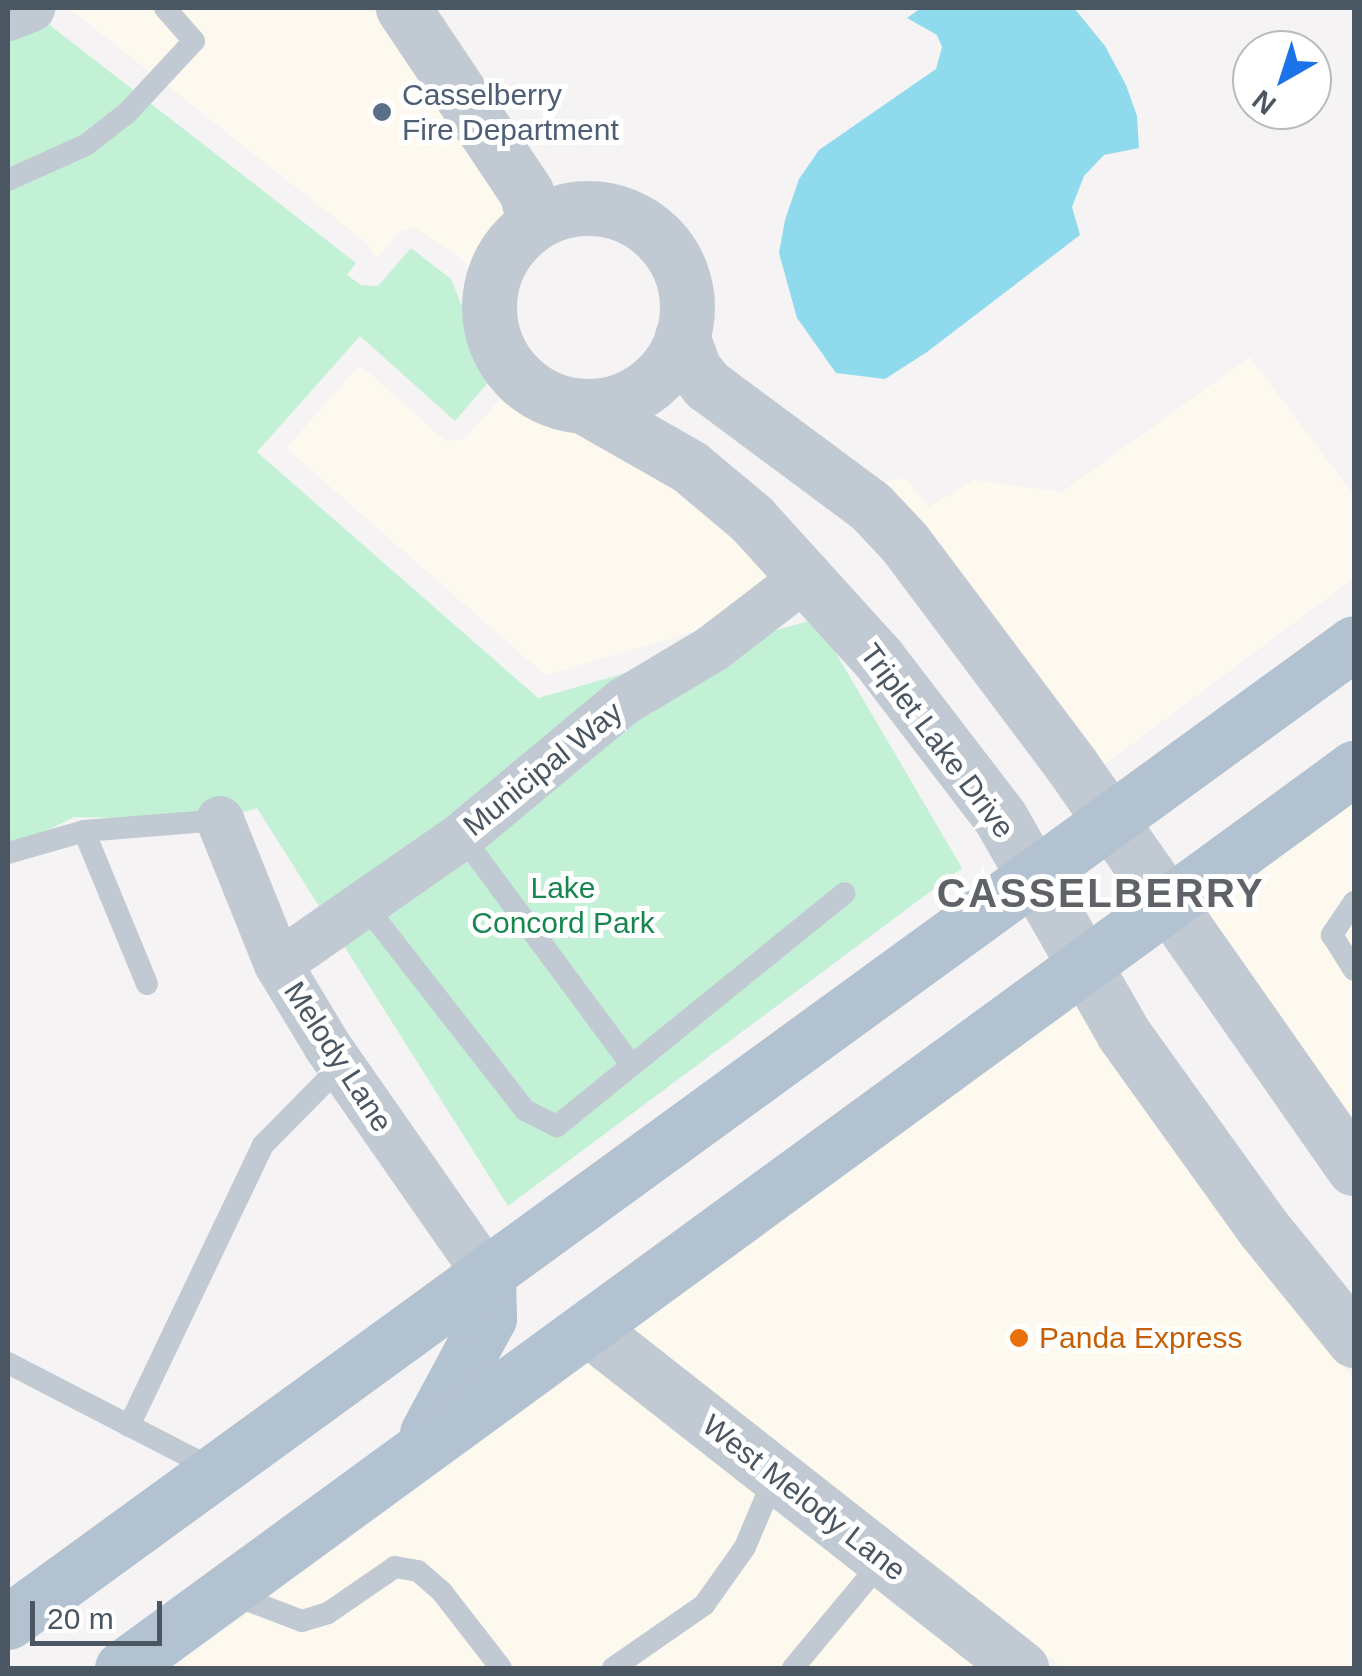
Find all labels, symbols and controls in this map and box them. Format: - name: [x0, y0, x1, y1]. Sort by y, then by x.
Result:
- north arrow: [1232, 30, 1332, 130]
- place label: Casselberry Fire Department: [402, 77, 619, 148]
- text: N: [1246, 84, 1282, 121]
- marker: Casselberry Fire Department: [371, 101, 393, 123]
- street label: Triplet Lake Drive: [852, 637, 1022, 845]
- street label: Municipal Way: [456, 694, 630, 844]
- district label: CASSELBERRY: [937, 869, 1265, 917]
- park label: Lake Concord Park: [471, 870, 655, 940]
- street label: Melody Lane: [276, 975, 400, 1139]
- place label: Panda Express: [1039, 1320, 1242, 1356]
- marker: Panda Express: [1008, 1327, 1030, 1349]
- street label: West Melody Lane: [695, 1408, 913, 1588]
- scale bar: [35, 1581, 168, 1643]
- text: 20 m: [47, 1602, 114, 1635]

